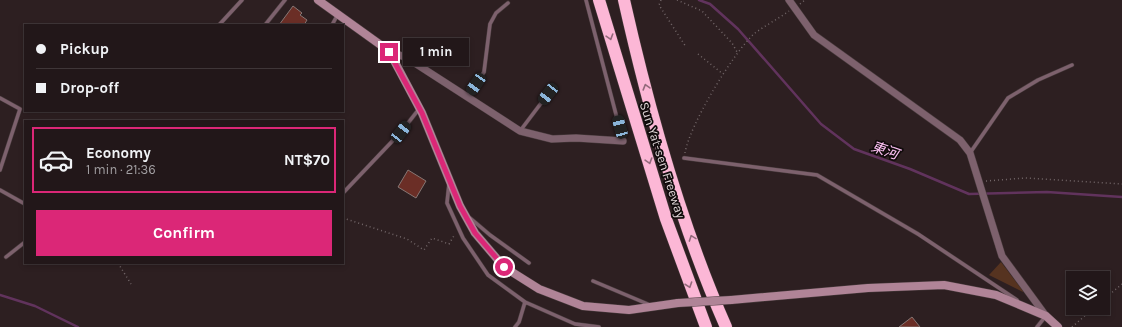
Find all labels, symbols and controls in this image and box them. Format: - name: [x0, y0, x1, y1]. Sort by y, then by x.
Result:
- one-way arrow: [605, 34, 614, 41]
- callout: 1 min: [403, 38, 469, 66]
- text: Pickup: [60, 40, 109, 58]
- route end: [380, 43, 398, 61]
- text: 1 min: [420, 44, 452, 59]
- car: [464, 71, 488, 97]
- text: Drop-off: [60, 79, 119, 97]
- car: [536, 81, 560, 107]
- one-way arrow: [642, 84, 651, 91]
- street label: Sun Yat-sen Freeway: [637, 100, 688, 220]
- car: [611, 114, 629, 140]
- car: [389, 119, 413, 145]
- water label: 東河: [869, 138, 904, 164]
- icon: car: [38, 142, 74, 178]
- text: Economy: [86, 144, 151, 162]
- text: NT$70: [284, 151, 330, 169]
- one-way arrow: [644, 158, 652, 165]
- text: 1 min · 21:36: [86, 162, 156, 177]
- button: Confirm: [36, 210, 332, 256]
- one-way arrow: [688, 235, 697, 242]
- route start: [495, 258, 513, 276]
- map controls: [1066, 271, 1110, 315]
- button: layers: [1066, 271, 1110, 315]
- one-way arrow: [685, 281, 693, 288]

